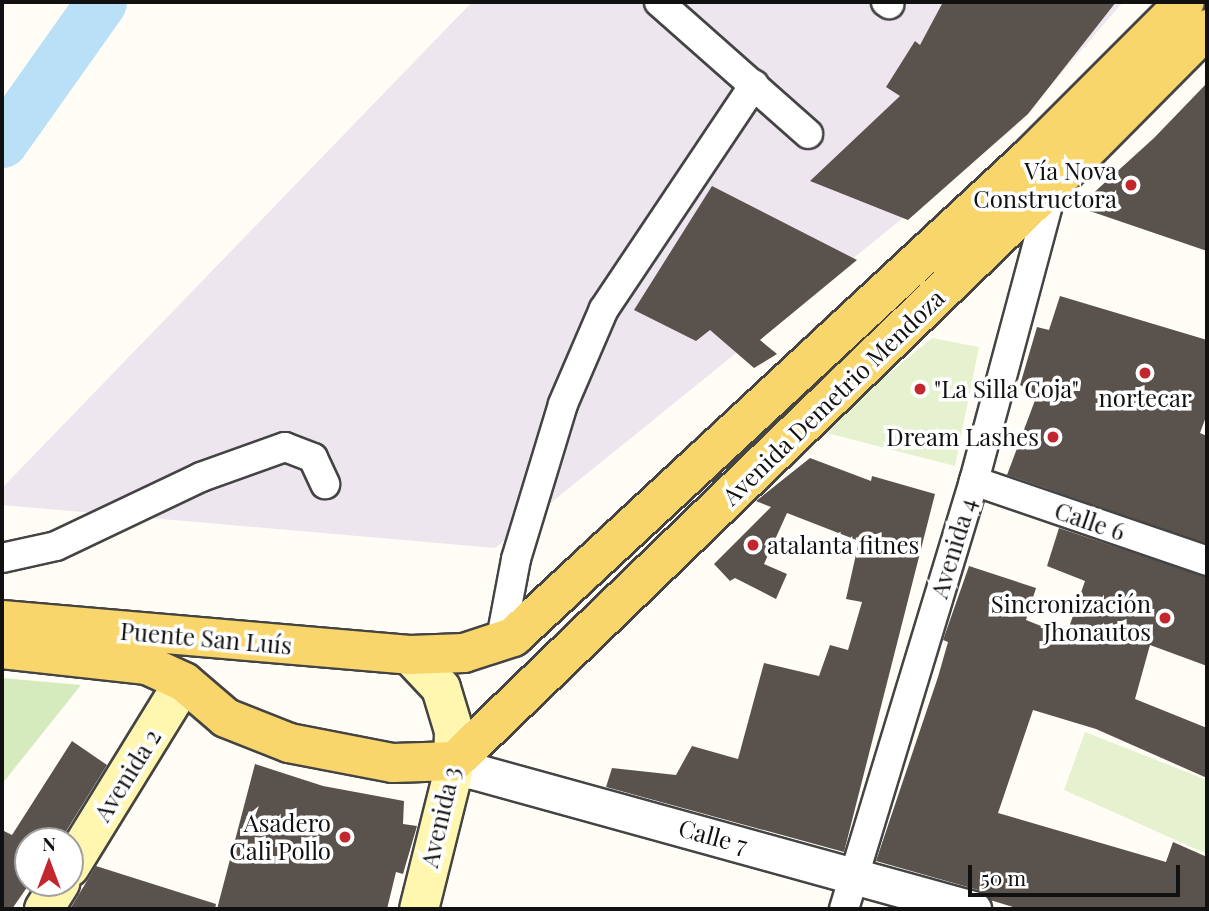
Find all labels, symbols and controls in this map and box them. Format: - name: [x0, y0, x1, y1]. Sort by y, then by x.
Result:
- place label: Vía Nova Constructora: [973, 157, 1117, 213]
- marker: Vía Nova Constructora: [1123, 177, 1139, 193]
- street label: Avenida Demetrio Mendoza: [716, 283, 950, 511]
- marker: nortecar: [1137, 365, 1153, 381]
- place label: "La Silla Coja": [934, 375, 1079, 403]
- marker: "La Silla Coja": [912, 381, 928, 397]
- place label: nortecar: [1098, 384, 1192, 412]
- place label: Dream Lashes: [886, 423, 1039, 451]
- marker: Dream Lashes: [1045, 429, 1061, 445]
- street label: Avenida 4: [924, 494, 982, 602]
- street label: Calle 6: [1051, 496, 1129, 546]
- place label: atalanta fitnes: [767, 531, 920, 559]
- marker: atalanta fitnes: [745, 537, 761, 553]
- place label: Sincronización Jhonautos: [991, 590, 1151, 646]
- marker: Sincronización Jhonautos: [1157, 610, 1173, 626]
- street label: Puente San Luís: [119, 616, 293, 660]
- street label: Avenida 2: [87, 723, 167, 827]
- street label: Avenida 3: [414, 764, 466, 870]
- place label: Asadero Cali Pollo: [229, 809, 331, 865]
- street label: Calle 7: [676, 813, 750, 859]
- north arrow: [14, 827, 84, 897]
- marker: Asadero Cali Pollo: [337, 829, 353, 845]
- text: N: [42, 830, 56, 856]
- scale bar: [971, 852, 1183, 896]
- text: 50 m: [981, 863, 1026, 891]

